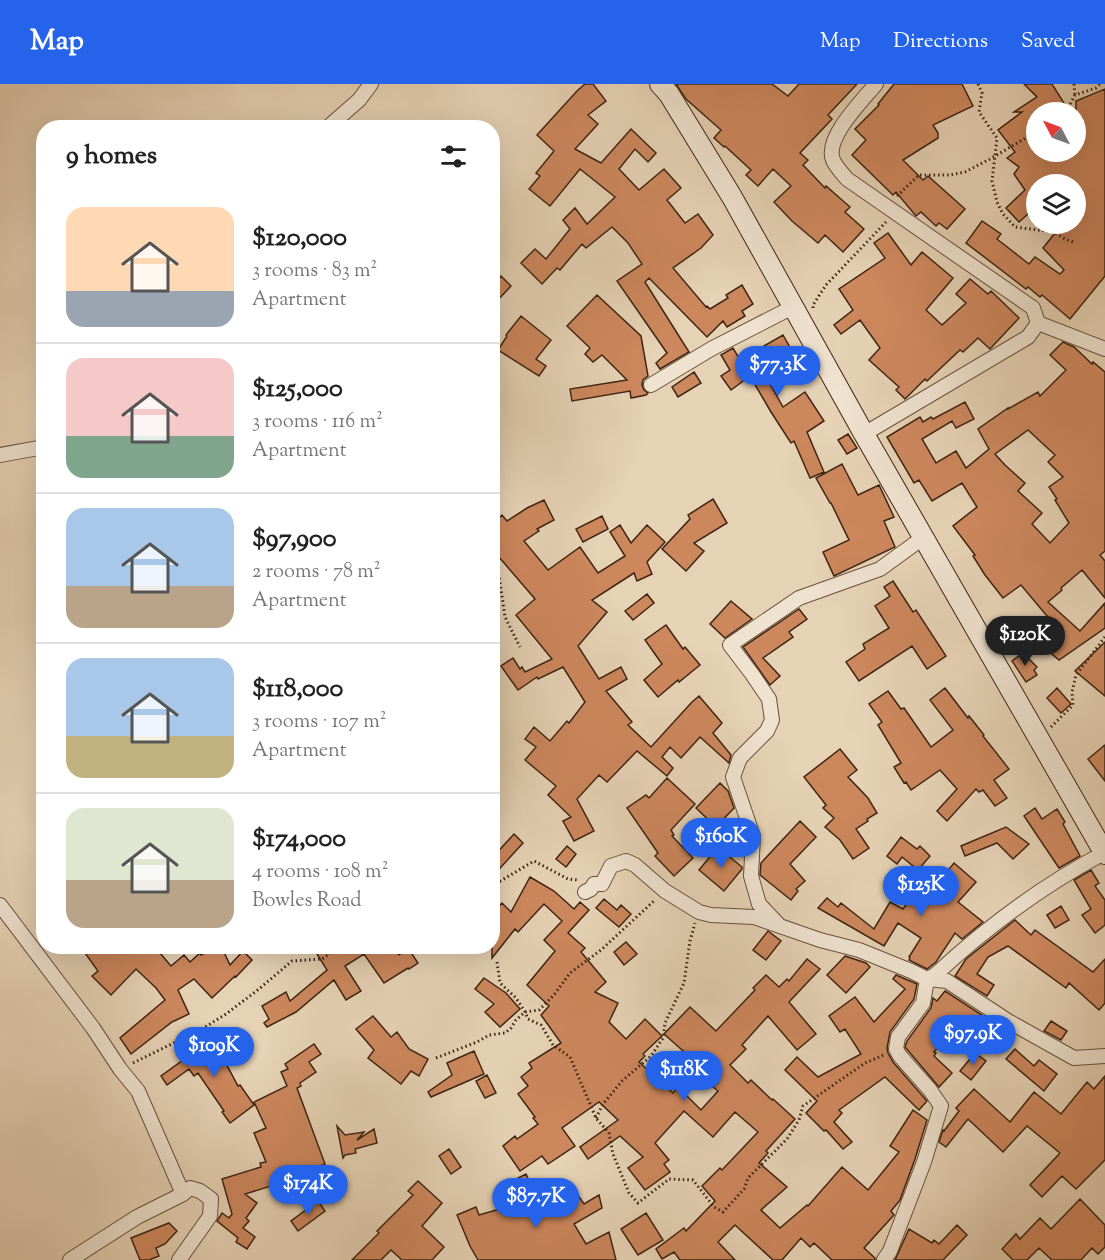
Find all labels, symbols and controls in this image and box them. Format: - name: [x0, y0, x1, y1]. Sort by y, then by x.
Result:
- text: Map: [30, 22, 84, 62]
- text: Map: [820, 27, 860, 57]
- text: Directions: [893, 27, 988, 57]
- text: Saved: [1021, 27, 1075, 57]
- north arrow: [1026, 102, 1086, 162]
- map controls: [1026, 102, 1086, 234]
- text: 9 homes: [66, 138, 157, 175]
- icon: filters: [437, 140, 470, 173]
- button: layers: [1026, 174, 1086, 234]
- text: $120,000: [252, 220, 347, 257]
- icon: home: [114, 231, 186, 303]
- text: 3 rooms · 83 m²: [252, 257, 377, 286]
- text: Apartment: [252, 286, 347, 315]
- pin: $77.3K: [729, 346, 827, 397]
- text: $77.3K: [749, 351, 807, 380]
- text: $125,000: [252, 371, 343, 408]
- icon: home: [114, 382, 186, 454]
- text: 3 rooms · 116 m²: [252, 408, 383, 437]
- text: Apartment: [252, 437, 347, 466]
- text: $97,900: [252, 521, 336, 558]
- icon: home: [114, 532, 186, 604]
- text: 2 rooms · 78 m²: [252, 558, 381, 587]
- text: Apartment: [252, 587, 347, 616]
- pin: $120K: [983, 616, 1067, 667]
- text: $120K: [999, 621, 1051, 650]
- text: $118,000: [252, 671, 343, 708]
- icon: home: [114, 682, 186, 754]
- text: 3 rooms · 107 m²: [252, 708, 386, 737]
- text: Apartment: [252, 737, 347, 766]
- pin: $160K: [679, 818, 763, 869]
- text: $174,000: [252, 821, 346, 858]
- text: $160K: [695, 823, 747, 852]
- icon: home: [114, 832, 186, 904]
- text: 4 rooms · 108 m²: [252, 858, 388, 887]
- pin: $125K: [879, 866, 963, 917]
- text: $125K: [897, 871, 945, 900]
- text: Bowles Road: [252, 887, 362, 916]
- pin: $97.9K: [924, 1015, 1022, 1066]
- text: $97.9K: [944, 1020, 1002, 1049]
- pin: $109K: [172, 1027, 256, 1078]
- text: $109K: [188, 1032, 240, 1061]
- pin: $118K: [642, 1051, 726, 1102]
- text: $118K: [660, 1056, 708, 1085]
- pin: $174K: [266, 1165, 350, 1216]
- text: $174K: [283, 1170, 333, 1199]
- pin: $87.7K: [487, 1178, 585, 1229]
- text: $87.7K: [506, 1183, 566, 1212]

